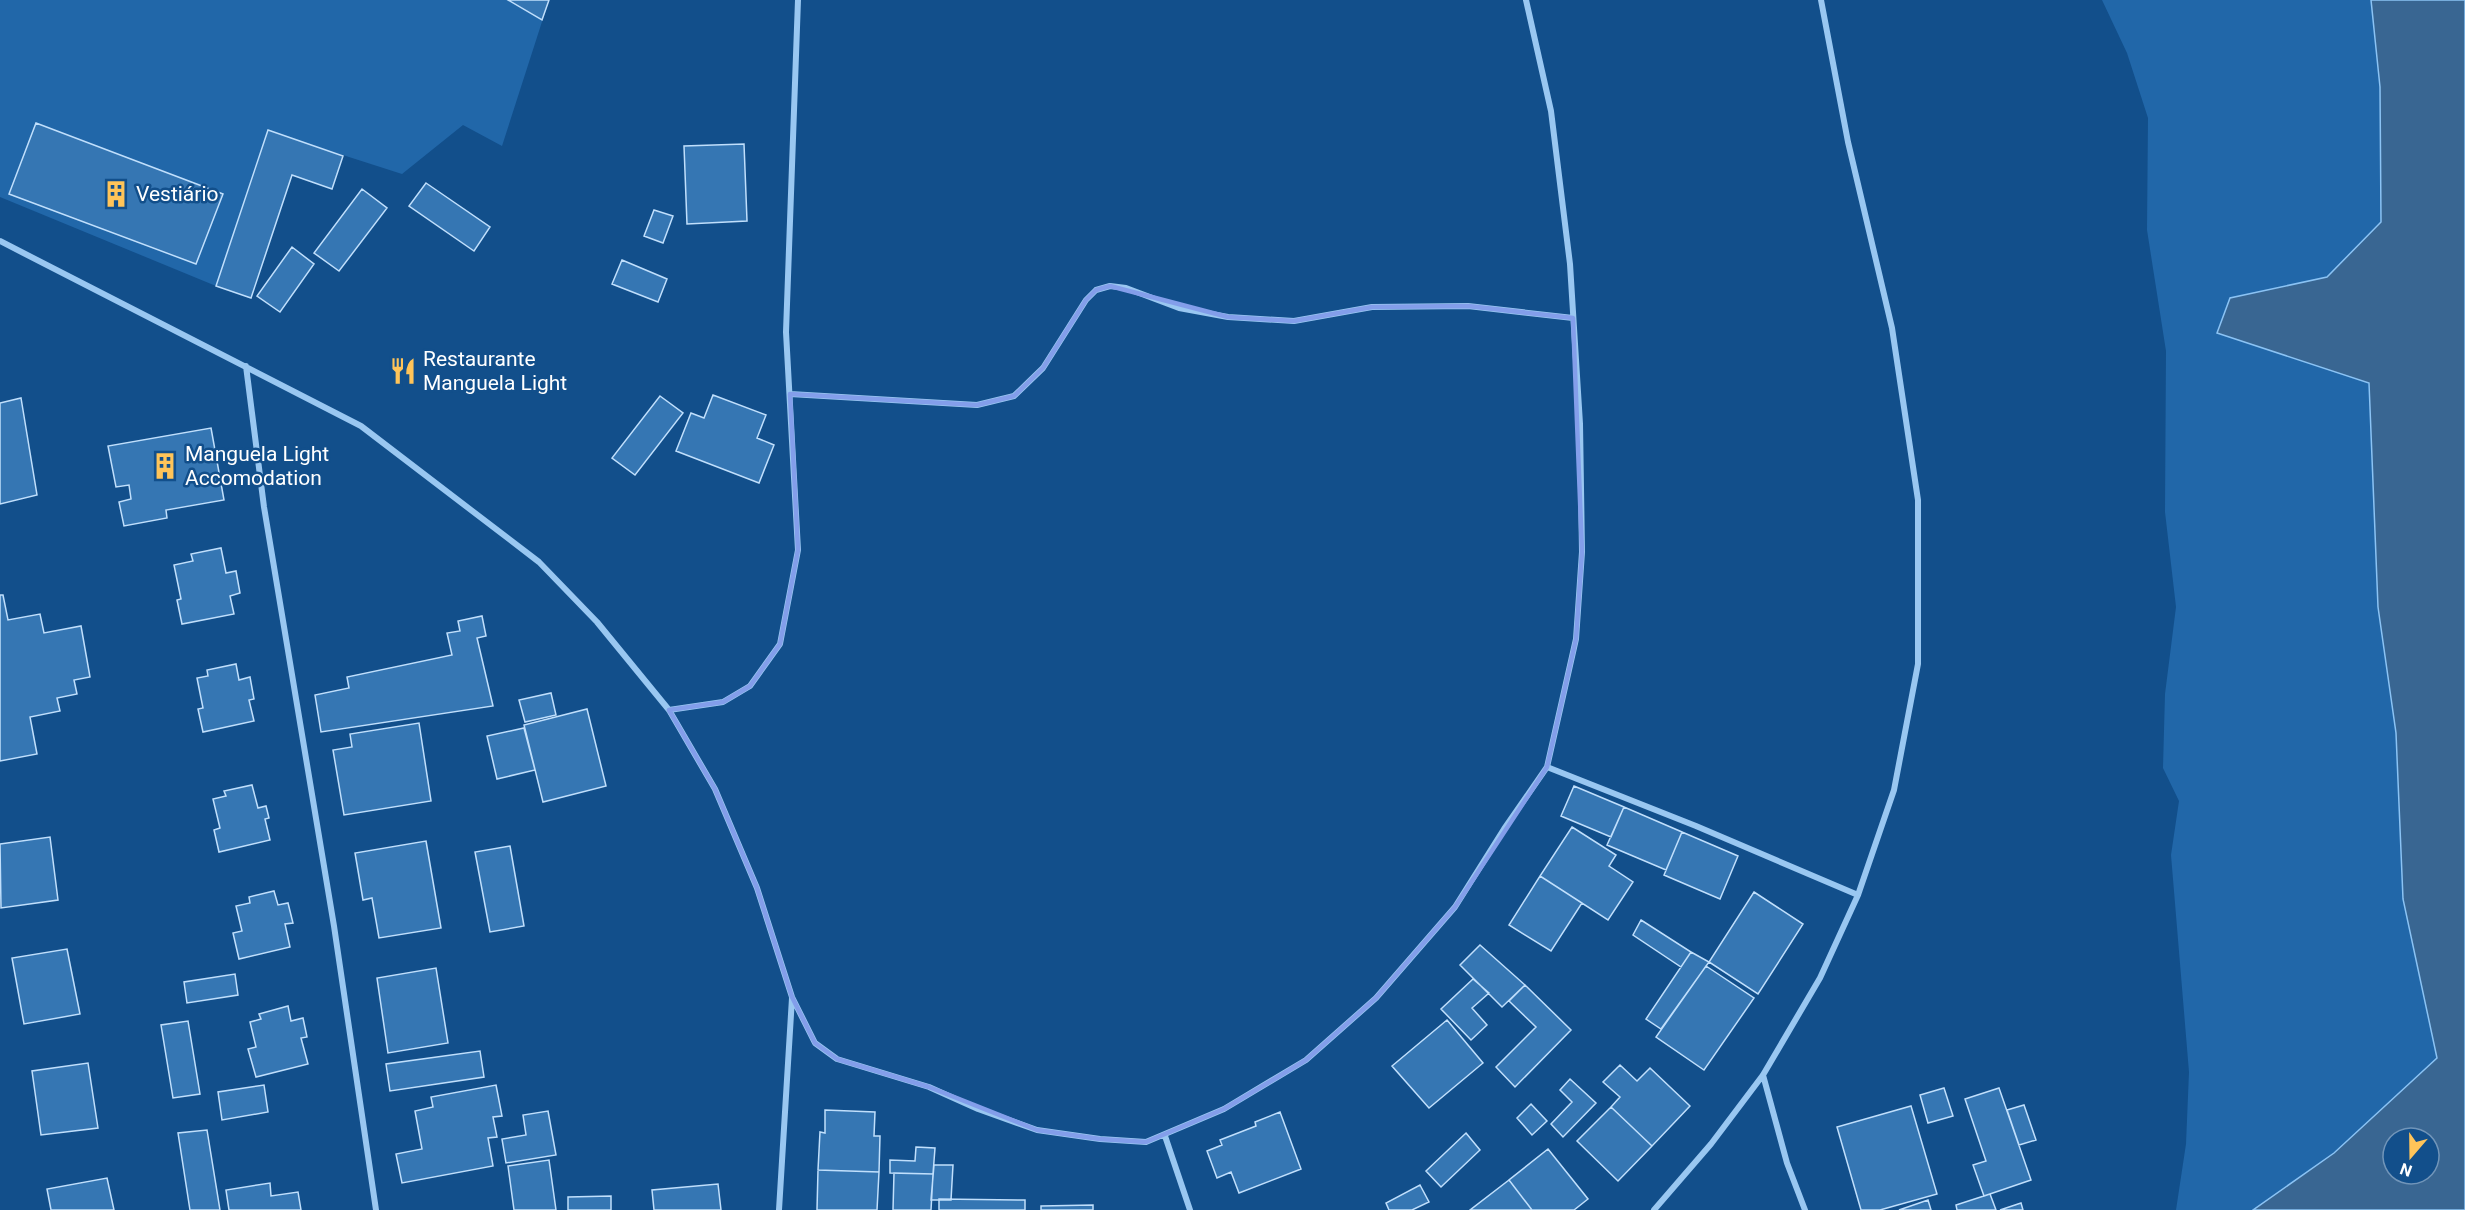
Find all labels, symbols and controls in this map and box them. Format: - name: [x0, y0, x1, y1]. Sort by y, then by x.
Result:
- building icon: Vestiário: [101, 179, 131, 209]
- place label: Vestiário: [136, 182, 219, 206]
- place label: Restaurante Manguela Light: [423, 347, 567, 395]
- restaurant icon: Restaurante Manguela Light: [388, 356, 418, 386]
- place label: Manguela Light Accomodation: [185, 442, 329, 490]
- building icon: Manguela Light Accomodation: [150, 451, 180, 481]
- north arrow: [2381, 1126, 2441, 1186]
- text: N: [2397, 1159, 2415, 1180]

